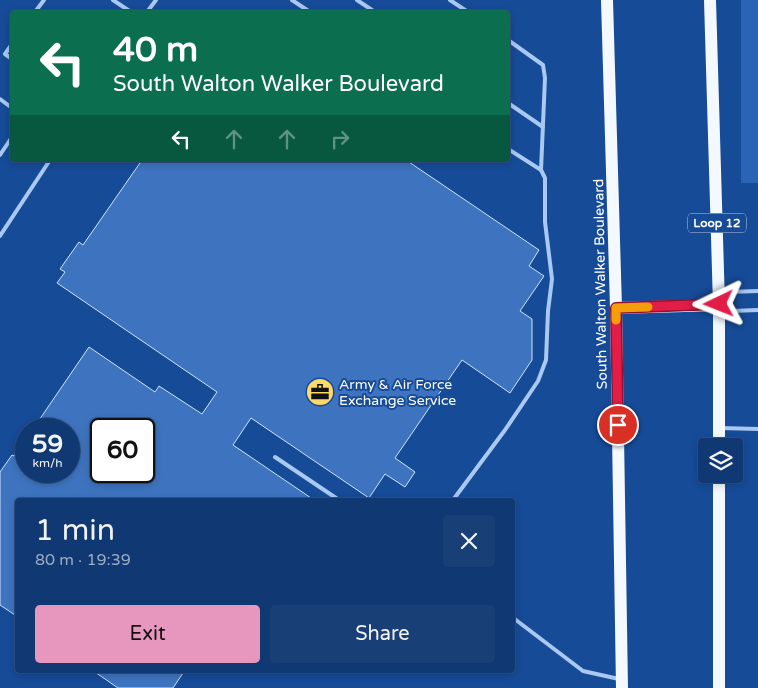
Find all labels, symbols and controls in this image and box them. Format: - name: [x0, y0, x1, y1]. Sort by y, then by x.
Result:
- text: 40 m: [113, 29, 198, 71]
- icon: left: [30, 30, 95, 95]
- text: South Walton Walker Boulevard: [113, 71, 444, 97]
- icon: left: [167, 125, 195, 153]
- icon: ahead: [220, 125, 248, 153]
- icon: ahead: [273, 125, 301, 153]
- icon: right: [326, 125, 354, 153]
- street label: South Walton Walker Boulevard: [590, 179, 611, 389]
- road number: Loop 12: [688, 214, 746, 232]
- position arrow: [692, 277, 744, 329]
- place label: Army & Air Force Exchange Service: [339, 376, 456, 409]
- office icon: Army & Air Force Exchange Service: [305, 377, 335, 407]
- pin: [597, 404, 639, 446]
- icon: arrive: [604, 411, 632, 439]
- speed limit sign: 60: [90, 418, 155, 483]
- text: 59: [32, 429, 63, 459]
- map controls: [698, 438, 743, 483]
- button: layers: [698, 438, 743, 483]
- text: km/h: [32, 456, 63, 470]
- text: 1 min: [35, 512, 115, 549]
- button: close: [443, 515, 495, 567]
- text: 80 m · 19:39: [35, 550, 131, 570]
- button: Exit: [35, 605, 260, 663]
- button: Share: [270, 605, 495, 663]

